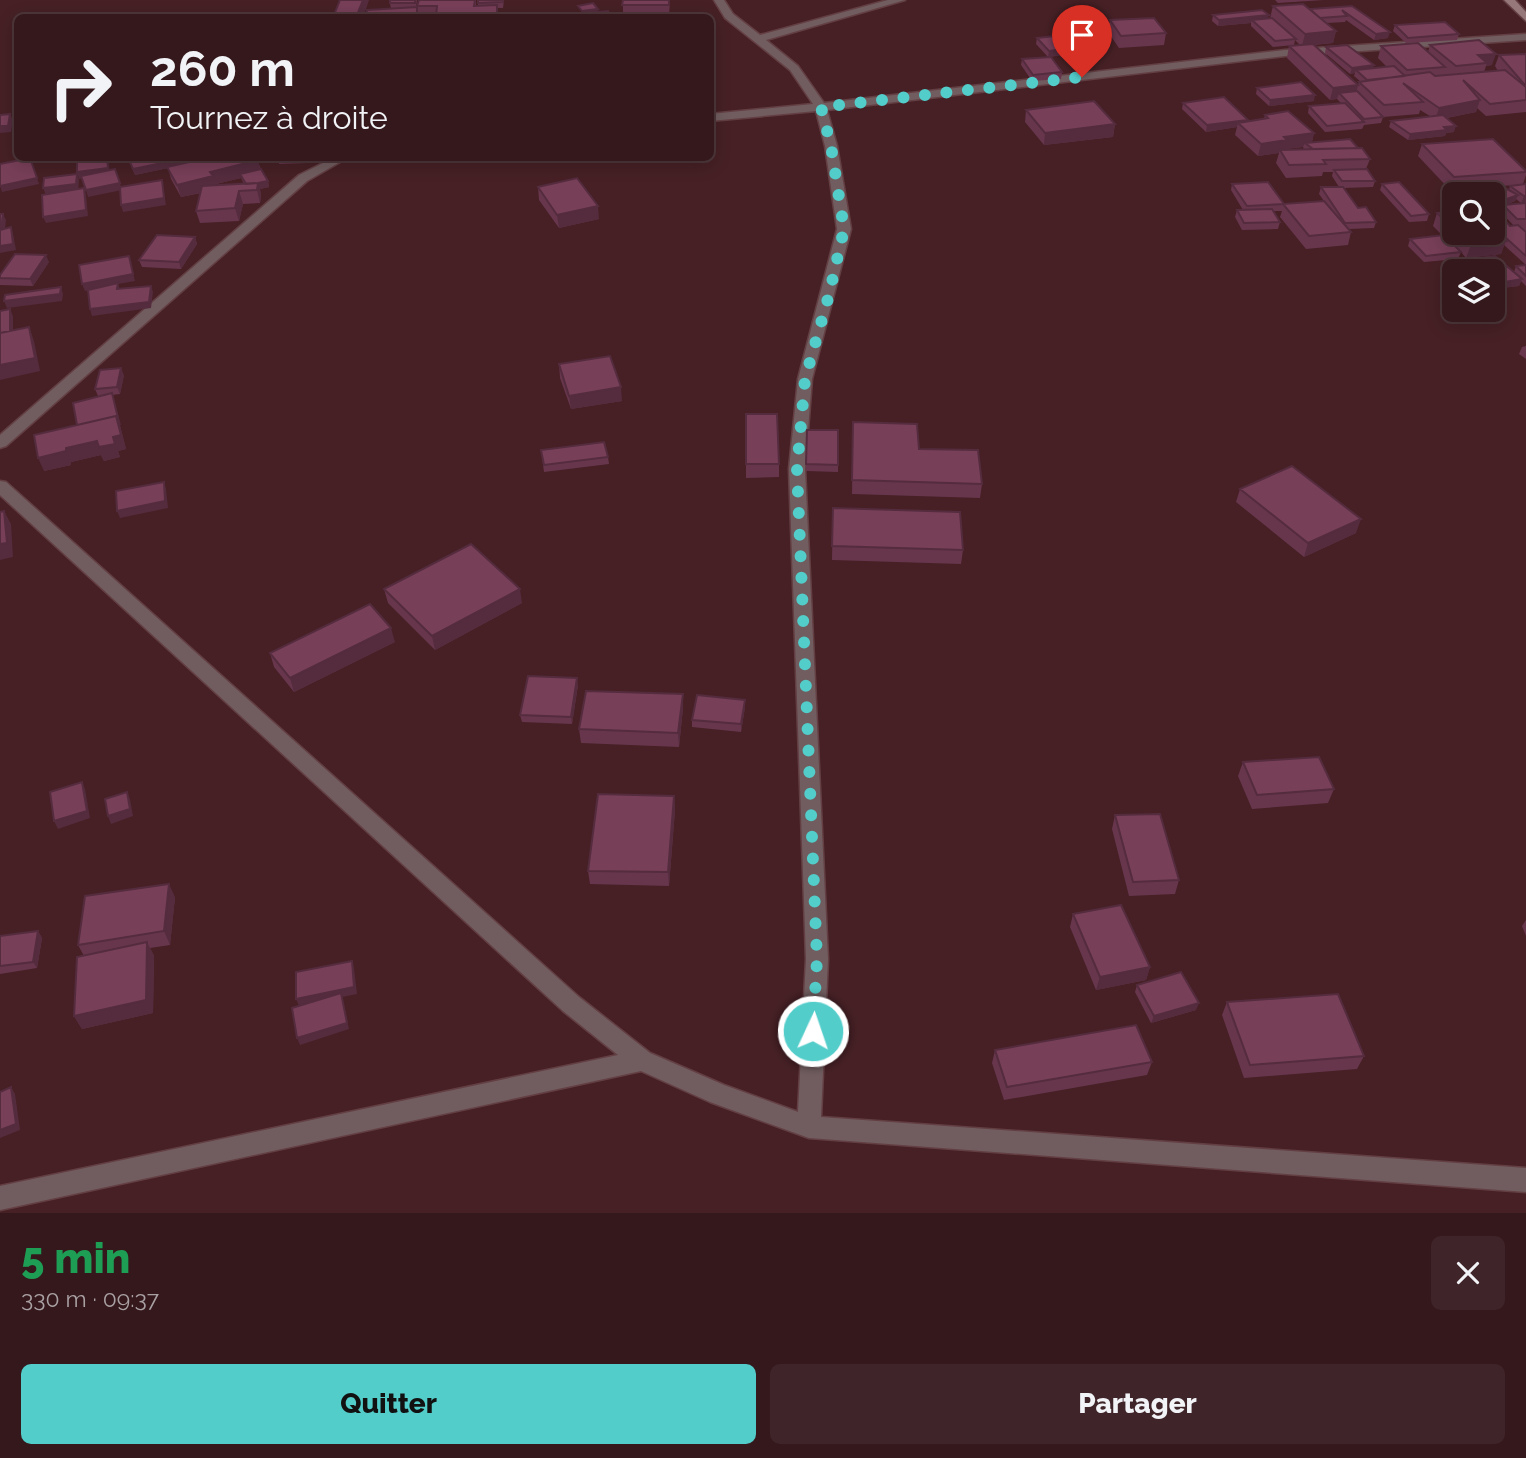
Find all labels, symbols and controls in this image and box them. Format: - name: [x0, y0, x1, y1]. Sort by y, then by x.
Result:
- pin: [1052, 5, 1112, 77]
- icon: arrive: [1063, 16, 1101, 54]
- text: 260 m: [150, 40, 295, 97]
- icon: right: [35, 42, 126, 133]
- text: Tournez à droite: [150, 99, 388, 136]
- map controls: [1442, 182, 1505, 322]
- button: search: [1442, 182, 1505, 245]
- button: layers: [1442, 259, 1505, 322]
- position arrow: [776, 994, 850, 1068]
- text: 5 min: [21, 1234, 131, 1283]
- button: close: [1431, 1236, 1505, 1310]
- text: 330 m · 09:37: [21, 1285, 159, 1312]
- button: Quitter: [21, 1364, 756, 1444]
- button: Partager: [770, 1364, 1505, 1444]

